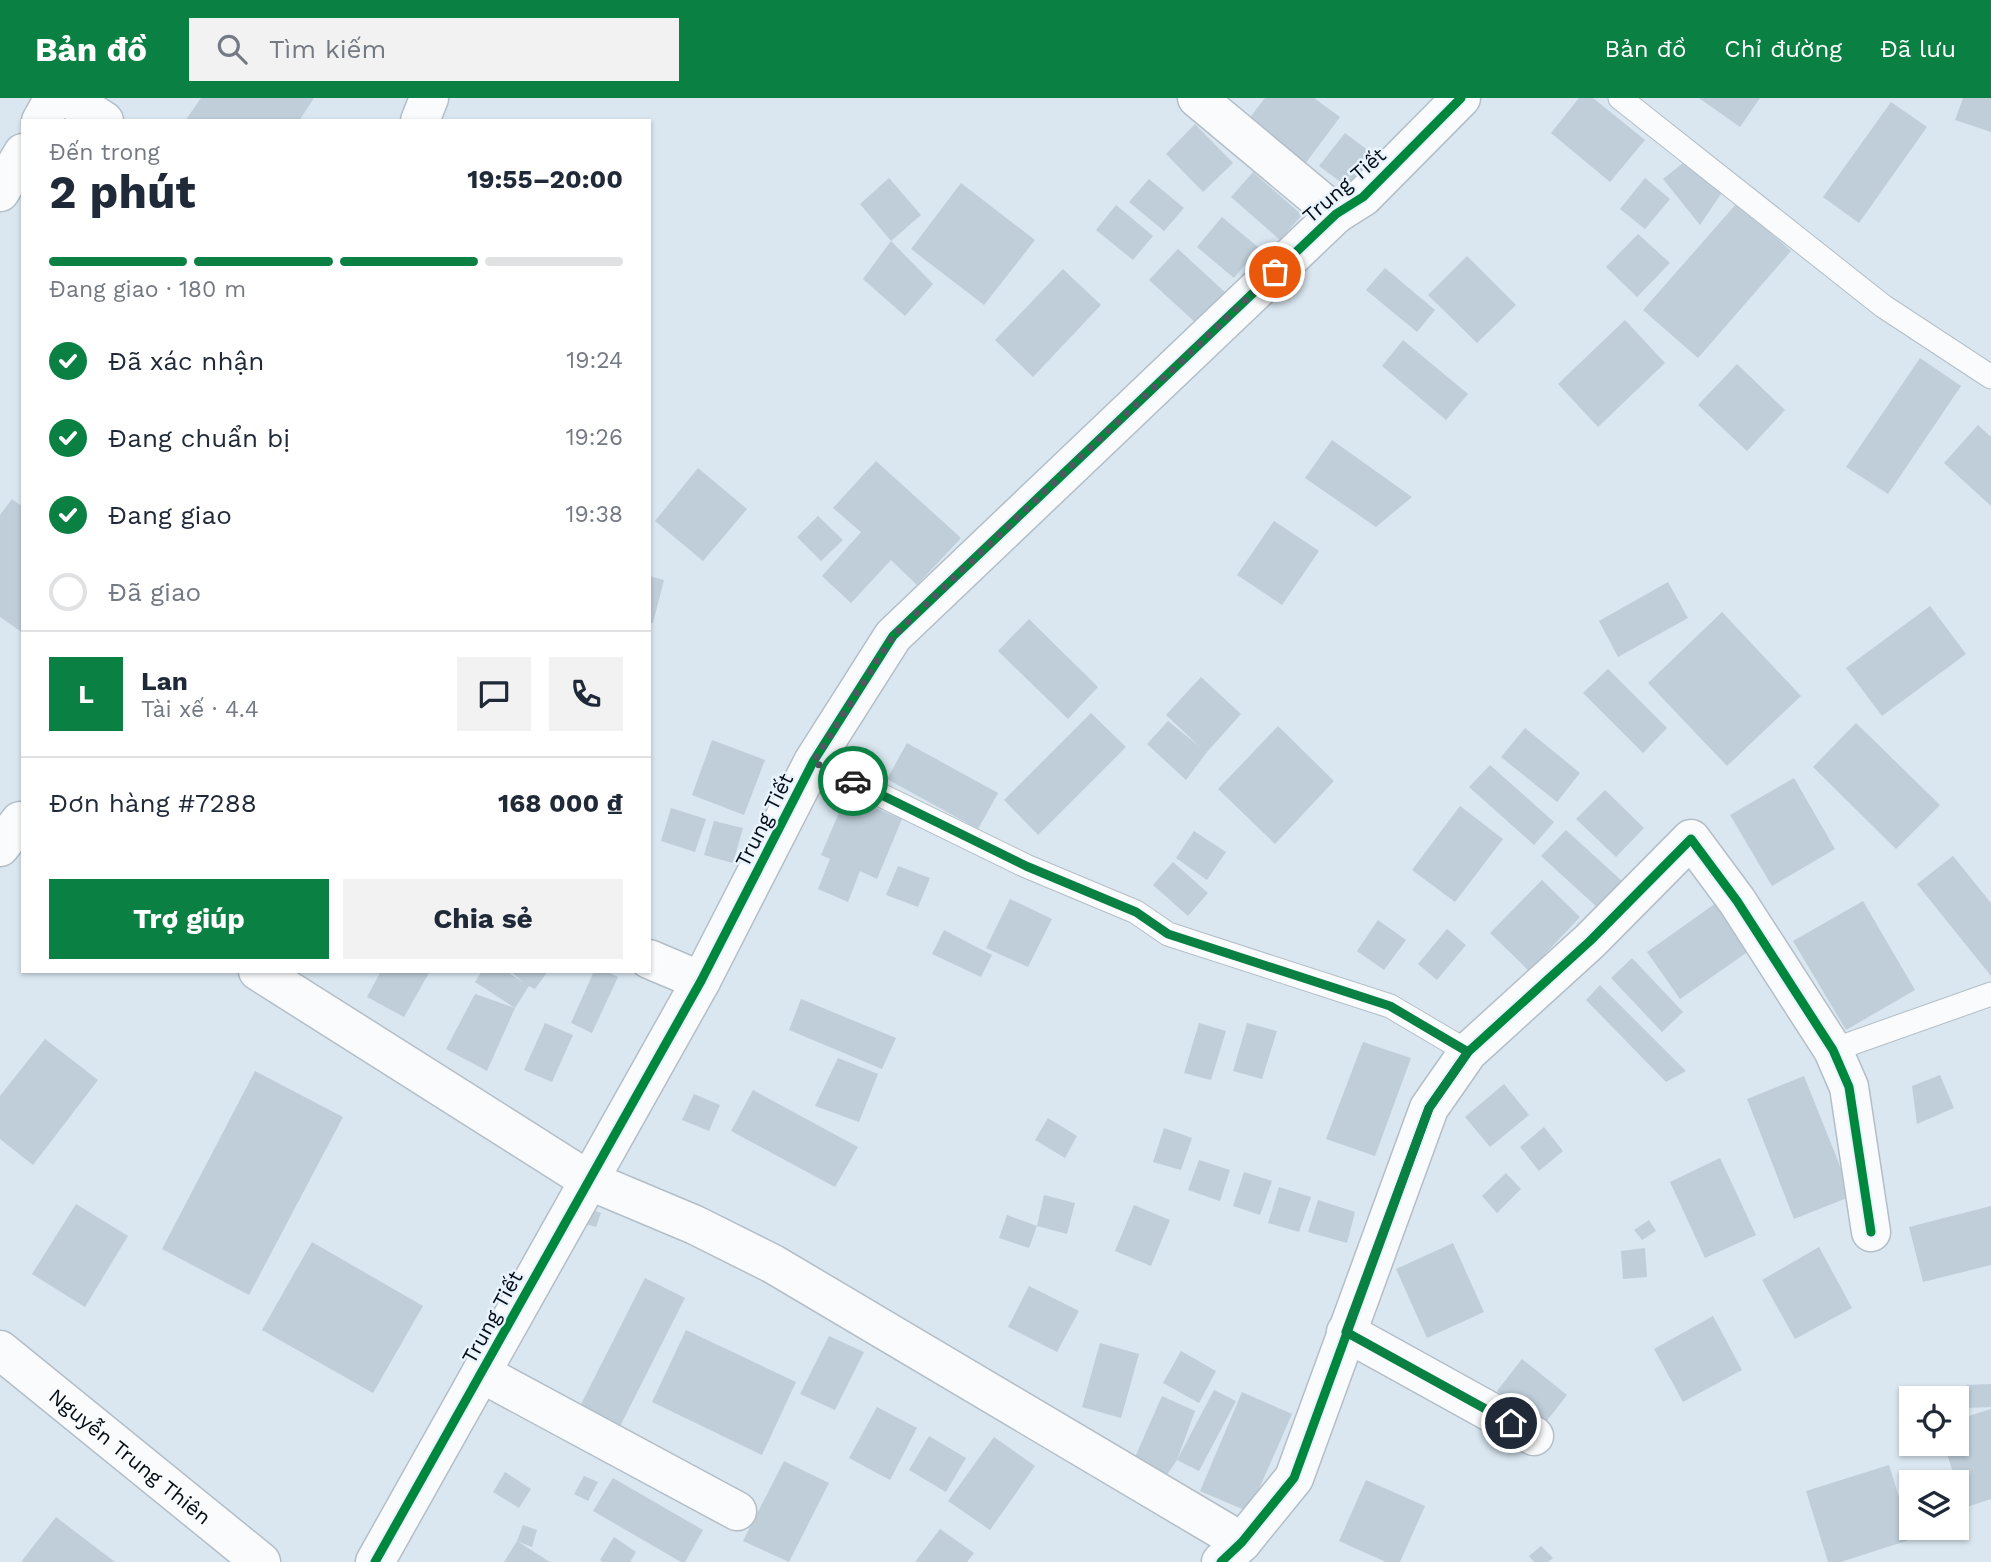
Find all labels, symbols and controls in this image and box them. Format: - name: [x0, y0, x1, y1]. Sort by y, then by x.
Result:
- search box: [189, 18, 679, 81]
- text: Bản đồ: [35, 30, 147, 69]
- icon: search: [213, 30, 251, 68]
- text: Tìm kiếm: [269, 34, 386, 64]
- text: Bản đồ: [1605, 35, 1686, 63]
- text: Chỉ đường: [1724, 35, 1842, 63]
- text: Đã lưu: [1880, 35, 1956, 63]
- text: Đến trong: [49, 139, 160, 166]
- street label: Trung Tiết: [1297, 142, 1391, 228]
- text: 19:55–20:00: [467, 164, 623, 194]
- text: 2 phút: [49, 165, 196, 219]
- pin: [1245, 242, 1305, 302]
- icon: bag: [1256, 253, 1294, 291]
- text: Đang giao · 180 m: [49, 276, 246, 303]
- icon: check: [49, 342, 87, 380]
- text: Đã xác nhận: [108, 346, 264, 376]
- text: 19:24: [566, 347, 623, 374]
- icon: check: [49, 419, 87, 457]
- text: Đang chuẩn bị: [108, 423, 290, 453]
- text: 19:26: [566, 424, 623, 451]
- icon: check: [49, 496, 87, 534]
- text: Đang giao: [108, 500, 232, 530]
- text: 19:38: [565, 501, 623, 528]
- text: Đã giao: [108, 577, 201, 607]
- button: chat: [457, 657, 531, 731]
- button: phone: [549, 657, 623, 731]
- text: Lan: [141, 666, 188, 696]
- text: L: [78, 679, 94, 709]
- text: Tài xế · 4.4: [141, 696, 259, 723]
- courier: [818, 746, 888, 816]
- icon: car: [834, 762, 872, 800]
- street label: Trung Tiết: [730, 769, 798, 871]
- text: Đơn hàng #7288: [49, 788, 257, 818]
- text: 168 000 ₫: [498, 788, 623, 818]
- button: Trợ giúp: [49, 879, 329, 959]
- button: Chia sẻ: [343, 879, 623, 959]
- street label: Trung Tiết: [456, 1266, 528, 1368]
- street label: Nguyễn Trung Thiên: [44, 1383, 216, 1529]
- map controls: [1899, 1386, 1969, 1540]
- button: locate: [1899, 1386, 1969, 1456]
- pin: [1481, 1393, 1541, 1453]
- icon: home: [1492, 1404, 1530, 1442]
- button: layers: [1899, 1470, 1969, 1540]

